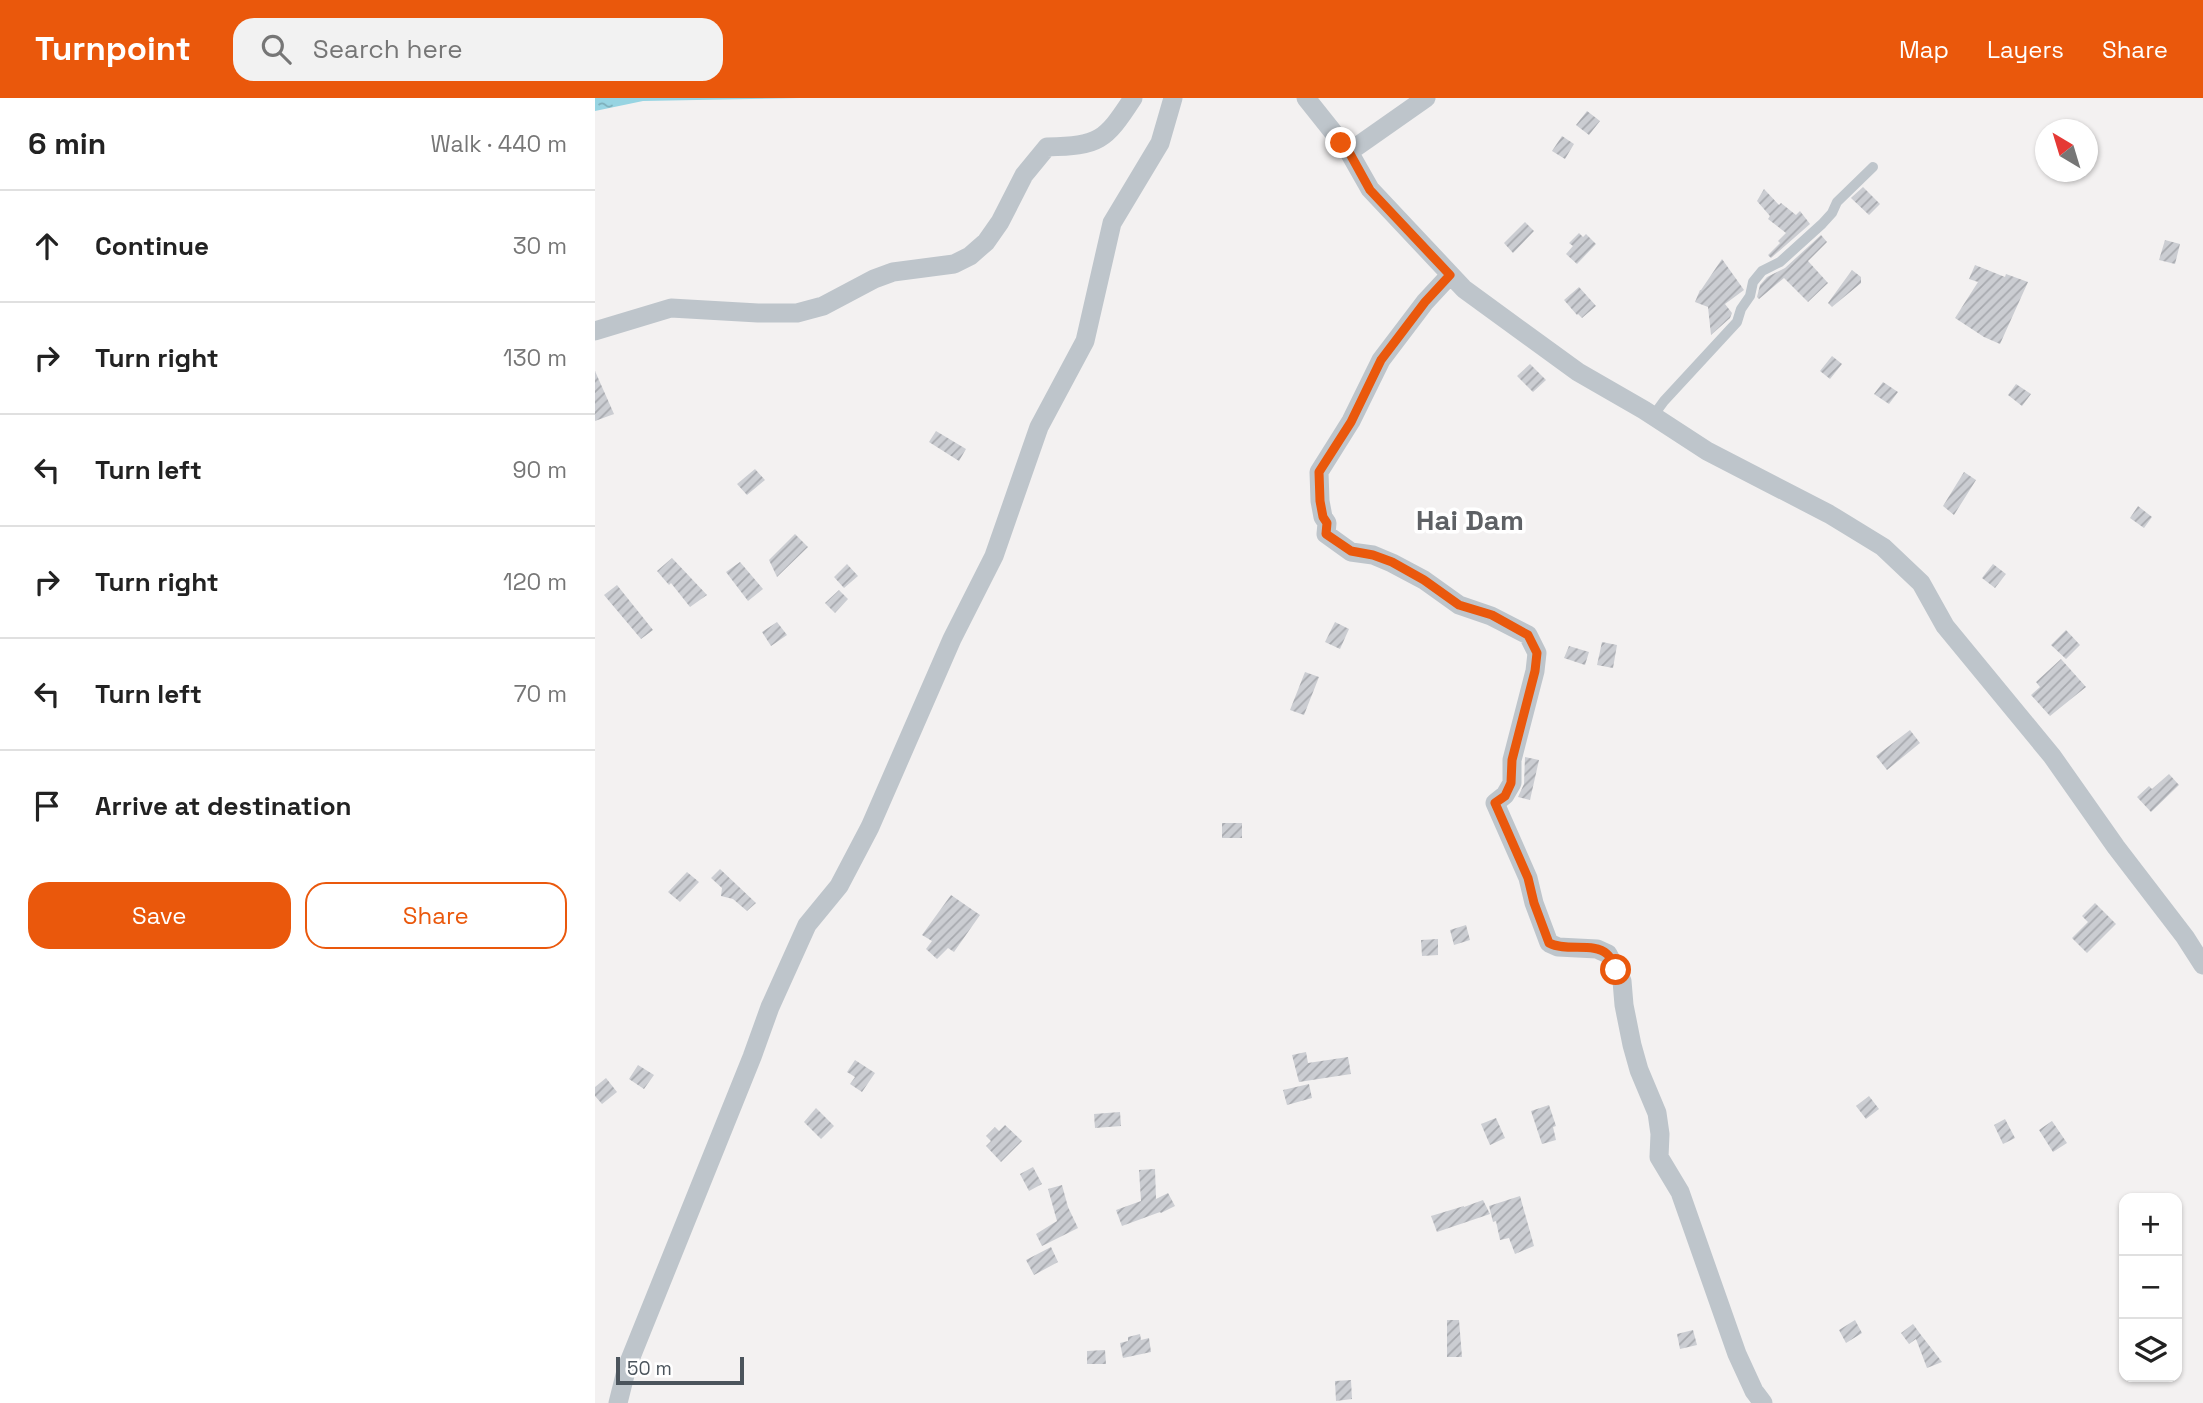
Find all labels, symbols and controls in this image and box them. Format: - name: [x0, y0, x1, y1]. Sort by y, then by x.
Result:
- search box: [233, 18, 723, 81]
- text: Turnpoint: [35, 28, 191, 70]
- icon: search: [257, 30, 295, 68]
- text: Search here: [313, 32, 463, 66]
- text: Map: [1899, 34, 1949, 65]
- text: Layers: [1987, 34, 2064, 65]
- text: Share: [2102, 34, 2168, 65]
- north arrow: [2035, 119, 2098, 182]
- text: 6 min: [28, 124, 106, 163]
- route end: [1325, 127, 1356, 158]
- text: Walk · 440 m: [431, 129, 567, 159]
- icon: ahead: [28, 227, 66, 265]
- text: Continue: [95, 229, 209, 263]
- text: 30 m: [513, 231, 567, 261]
- icon: right: [28, 339, 66, 377]
- text: Turn right: [95, 341, 219, 375]
- text: 130 m: [503, 343, 567, 373]
- icon: left: [28, 451, 66, 489]
- text: Turn left: [95, 453, 202, 487]
- text: 90 m: [512, 455, 567, 485]
- district label: Hai Dam: [1416, 502, 1524, 538]
- icon: right: [28, 563, 66, 601]
- text: Turn right: [95, 565, 219, 599]
- text: 120 m: [503, 567, 567, 597]
- icon: left: [28, 675, 66, 713]
- text: Turn left: [95, 677, 202, 711]
- text: 70 m: [514, 679, 567, 709]
- icon: arrive: [28, 787, 66, 825]
- text: Arrive at destination: [95, 789, 352, 823]
- button: Save: [28, 882, 291, 949]
- button: Share: [305, 882, 567, 949]
- route start: [1600, 954, 1631, 985]
- map controls: [2119, 1193, 2182, 1382]
- button: +: [2119, 1193, 2182, 1256]
- button: −: [2119, 1256, 2182, 1319]
- button: layers: [2119, 1319, 2182, 1382]
- scale bar: [616, 1354, 744, 1386]
- text: 50 m: [627, 1356, 672, 1381]

